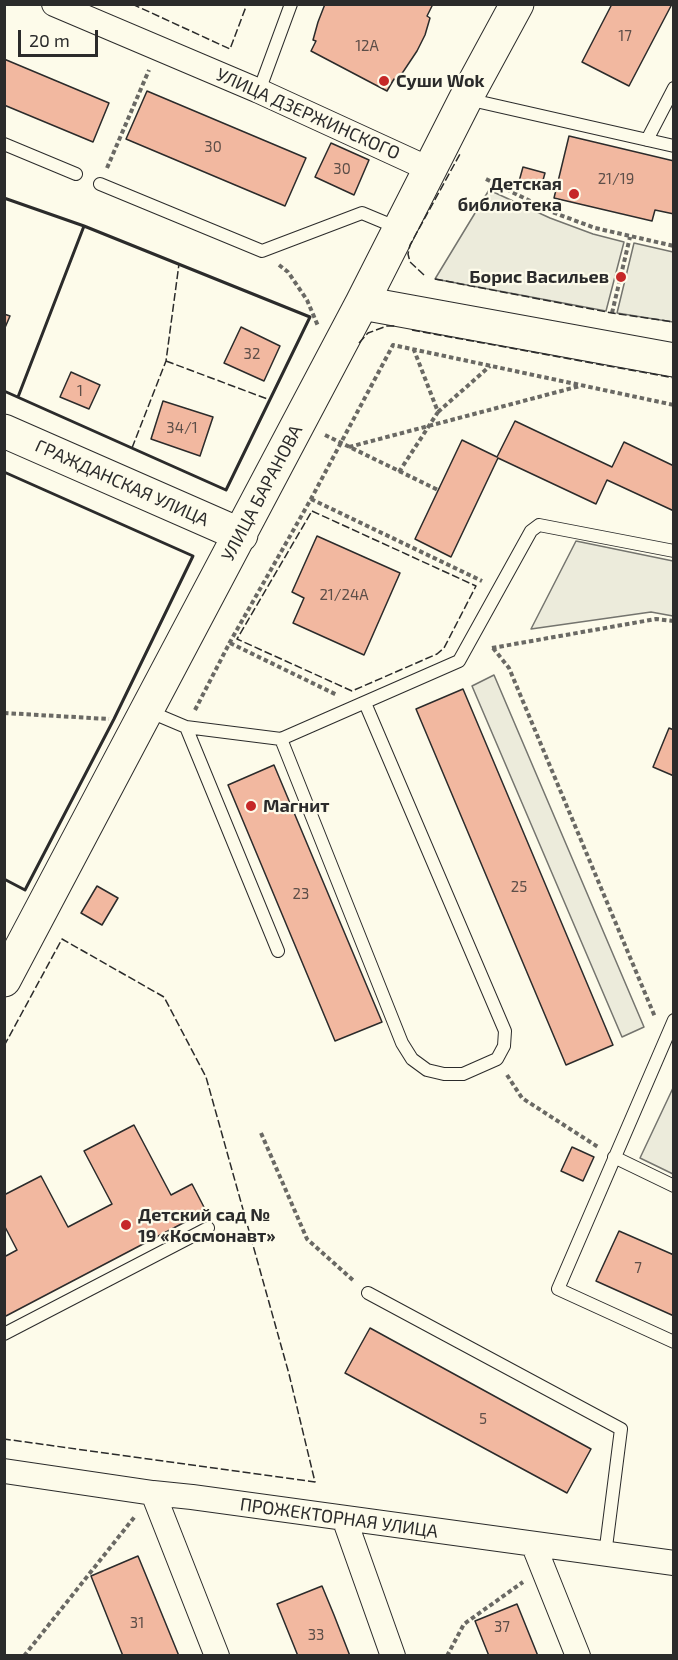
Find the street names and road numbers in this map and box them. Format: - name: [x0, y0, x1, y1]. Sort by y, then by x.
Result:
- street label: УЛИЦА ДЗЕРЖИНСКОГО: [213, 64, 403, 164]
- street label: УЛИЦА БАРАНОВА: [217, 421, 307, 565]
- street label: ГРАЖДАНСКАЯ УЛИЦА: [32, 435, 212, 531]
- street label: ПРОЖЕКТОРНАЯ УЛИЦА: [238, 1493, 440, 1543]

